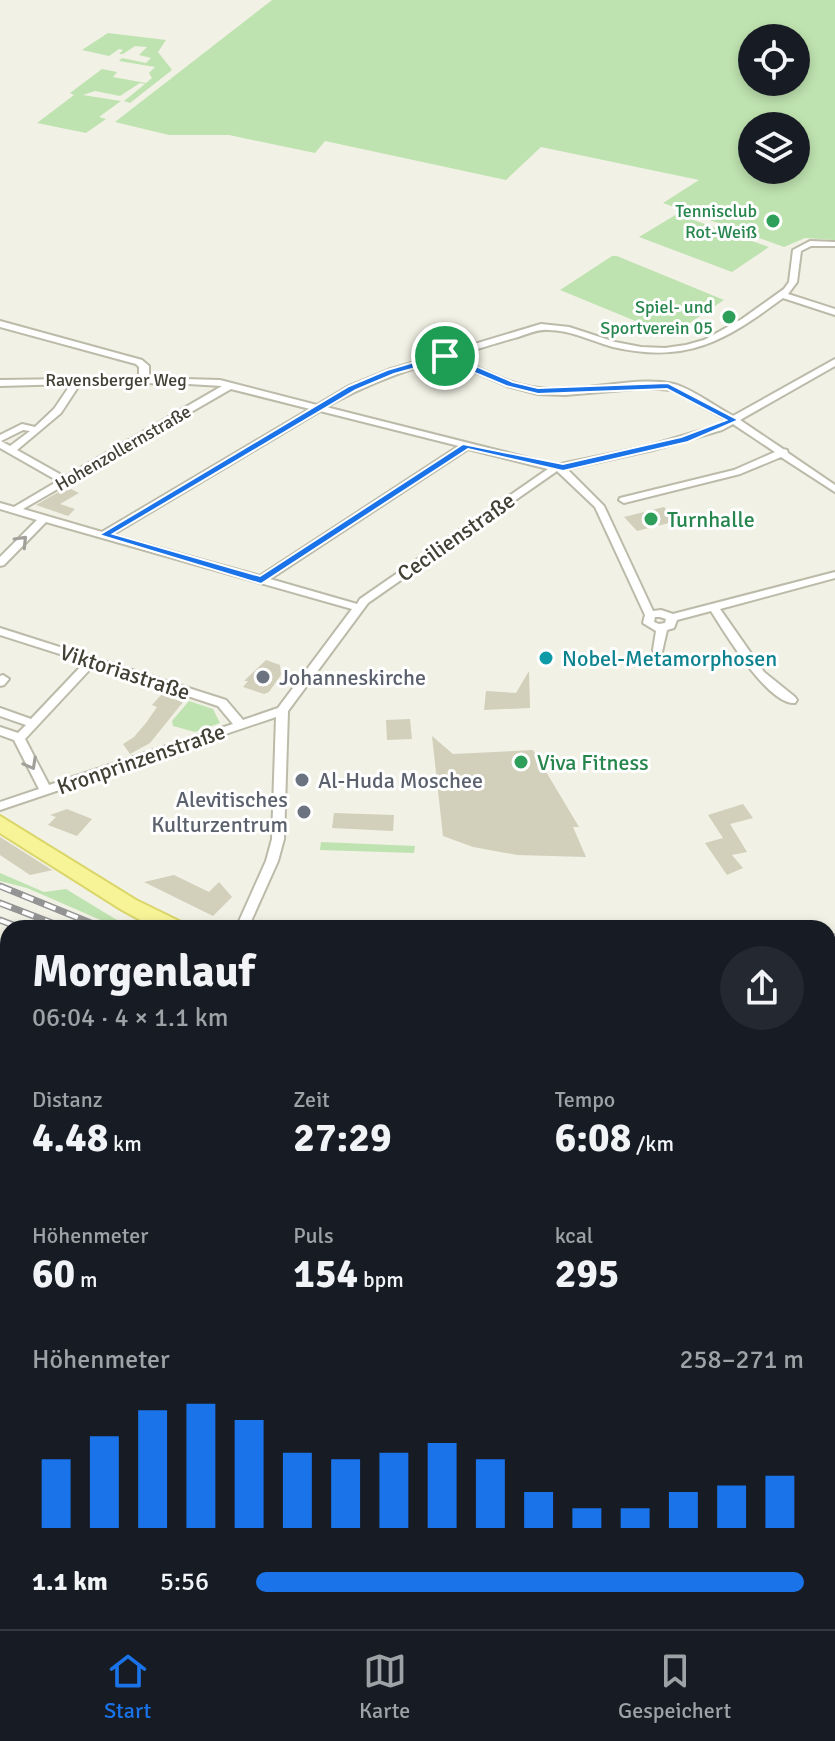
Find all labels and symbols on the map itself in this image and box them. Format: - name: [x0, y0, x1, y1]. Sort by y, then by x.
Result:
- place label: Tennisclub Rot-Weiß: [675, 200, 757, 243]
- marker: Tennisclub Rot-Weiß: [764, 212, 782, 230]
- place label: Spiel- und Sportverein 05: [600, 296, 713, 339]
- marker: Spiel- und Sportverein 05: [720, 308, 738, 326]
- pin: [411, 322, 479, 390]
- street label: Ravensberger Weg: [45, 369, 187, 391]
- street label: Hohenzollernstraße: [51, 400, 195, 496]
- street label: Cecilienstraße: [392, 487, 520, 587]
- place label: Turnhalle: [667, 506, 755, 533]
- marker: Turnhalle: [642, 510, 660, 528]
- one-way arrow: [13, 536, 27, 550]
- street label: Viktoriastraße: [56, 638, 194, 706]
- place label: Nobel-Metamorphosen: [562, 645, 777, 672]
- marker: Nobel-Metamorphosen: [537, 649, 555, 667]
- place label: Johanneskirche: [279, 664, 426, 691]
- marker: Johanneskirche: [254, 668, 272, 686]
- street label: Kronprinzenstraße: [53, 718, 229, 800]
- place label: Viva Fitness: [537, 749, 649, 776]
- marker: Viva Fitness: [512, 753, 530, 771]
- one-way arrow: [22, 756, 37, 771]
- place label: Al-Huda Moschee: [318, 767, 483, 794]
- marker: Al-Huda Moschee: [293, 771, 311, 789]
- place label: Alevitisches Kulturzentrum: [151, 786, 288, 838]
- marker: Alevitisches Kulturzentrum: [295, 803, 313, 821]

